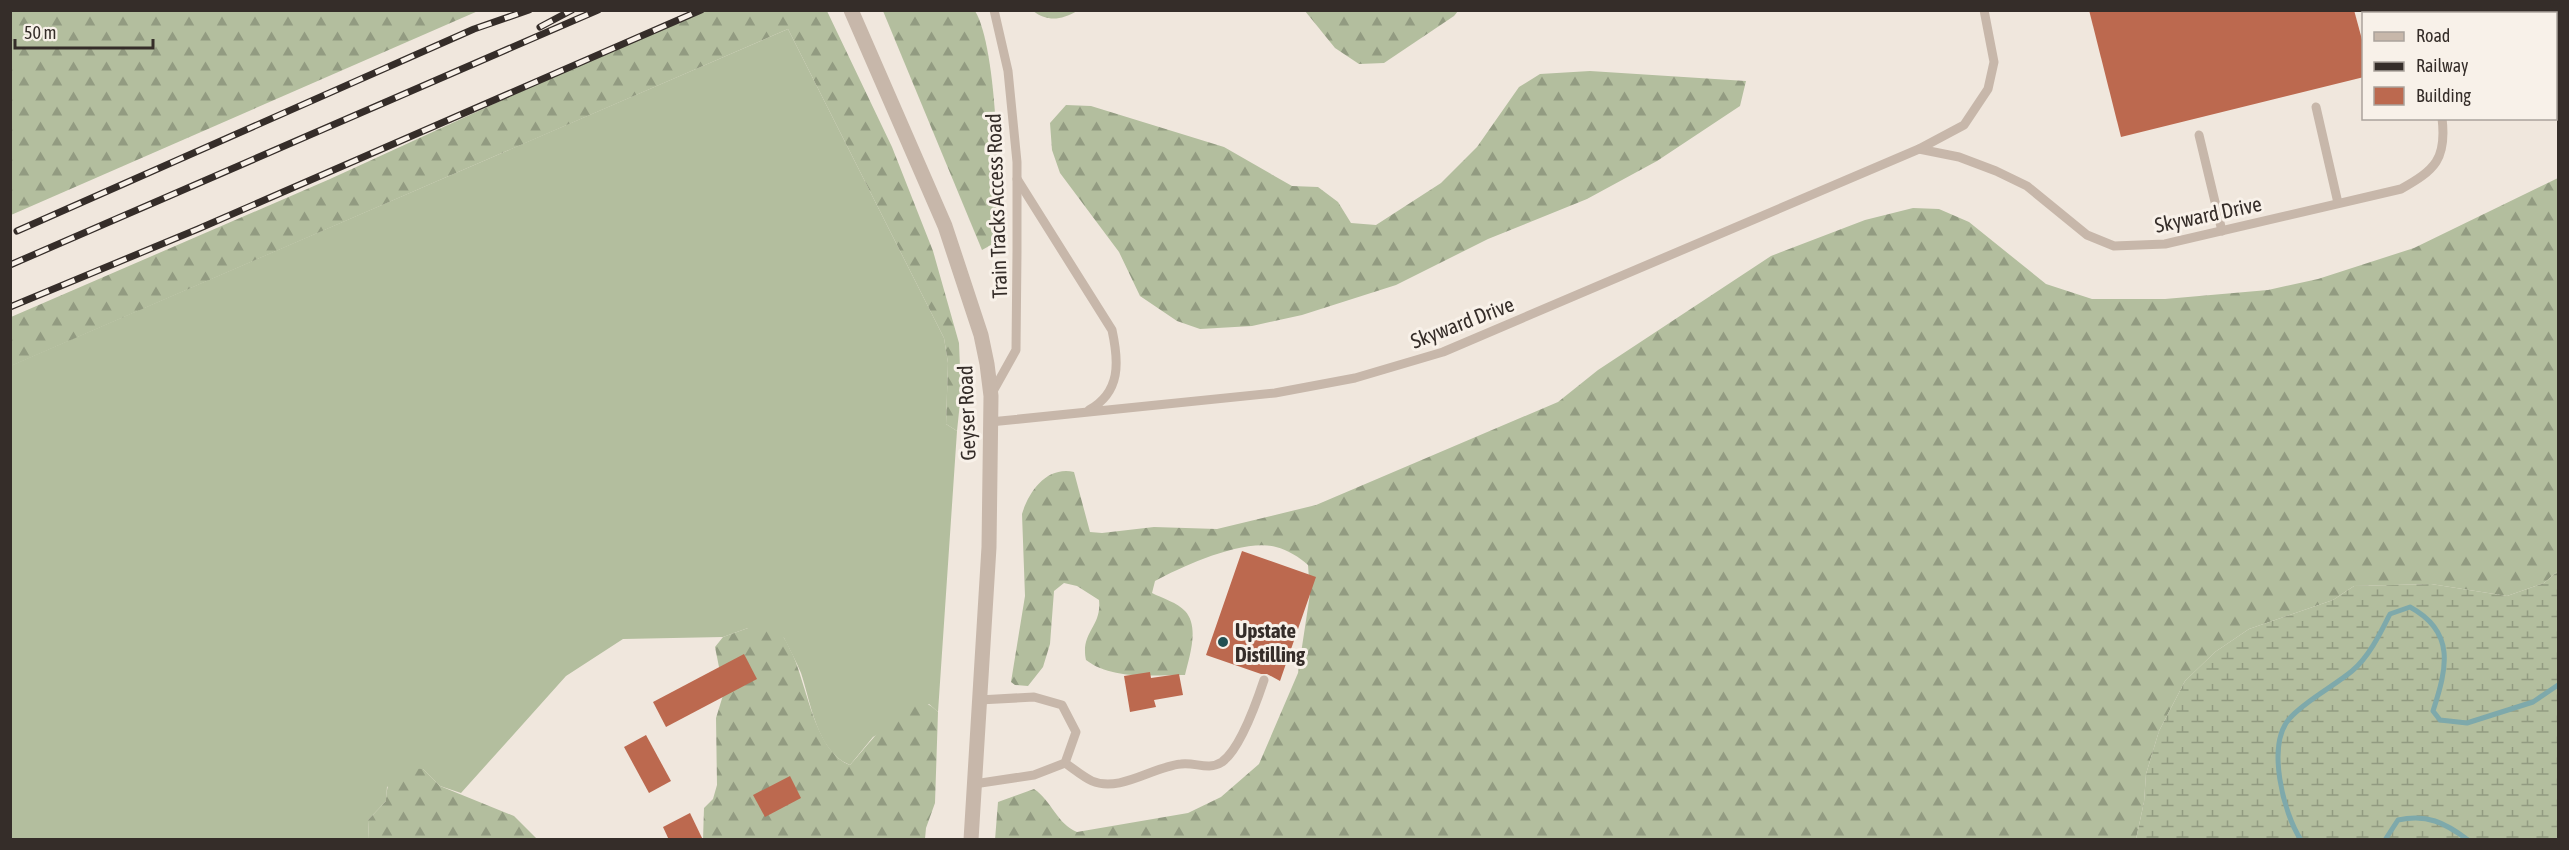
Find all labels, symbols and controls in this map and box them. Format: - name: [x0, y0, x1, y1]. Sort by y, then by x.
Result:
- scale bar: [15, 12, 153, 50]
- legend: [2362, 12, 2557, 120]
- text: 50 m: [24, 22, 56, 43]
- text: Road: [2416, 25, 2450, 46]
- text: Railway: [2416, 55, 2468, 76]
- text: Building: [2416, 85, 2471, 106]
- street label: Train Tracks Access Road: [981, 113, 1011, 299]
- street label: Skyward Drive: [2152, 191, 2264, 237]
- street label: Skyward Drive: [1407, 291, 1517, 353]
- street label: Geyser Road: [952, 365, 980, 461]
- place label: Upstate Distilling: [1235, 618, 1306, 666]
- marker: Upstate Distilling: [1216, 635, 1230, 649]

